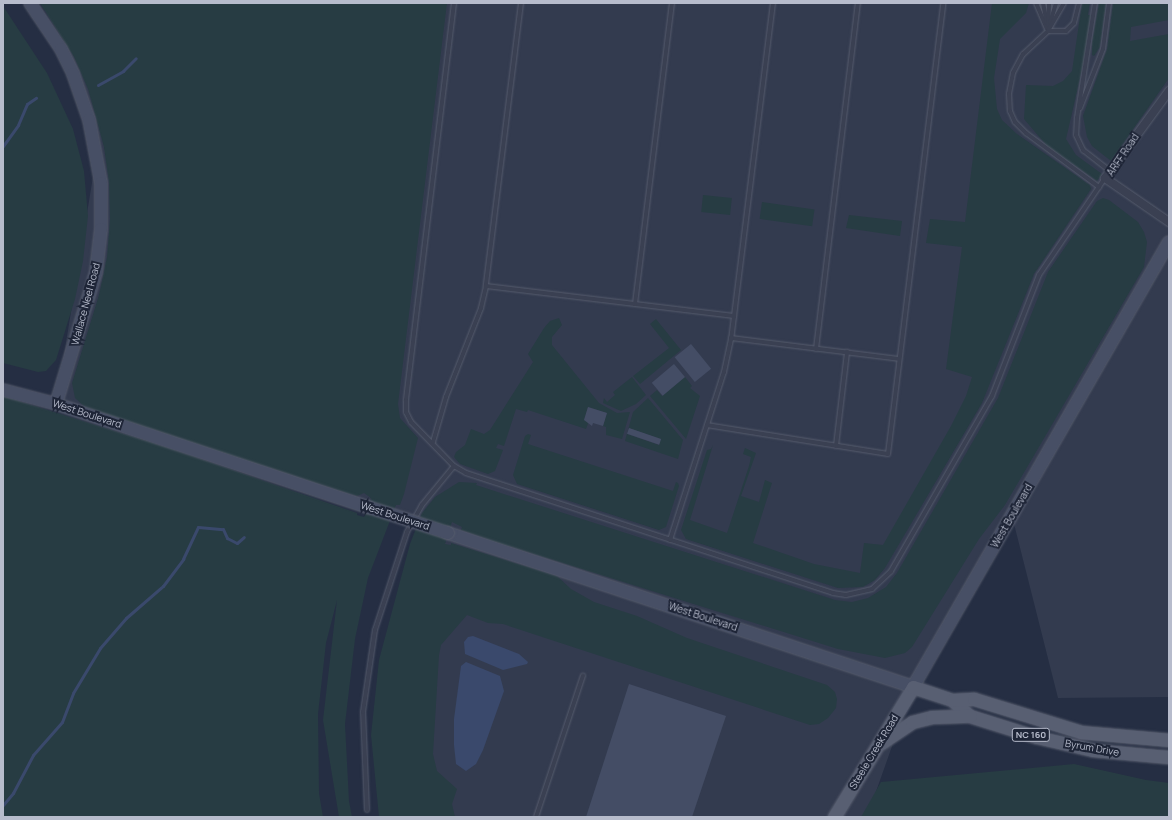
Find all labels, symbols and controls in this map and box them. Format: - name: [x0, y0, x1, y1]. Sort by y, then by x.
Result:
- street label: ARFF Road: [1104, 132, 1142, 178]
- street label: Wallace Neel Road: [69, 262, 103, 346]
- street label: West Boulevard: [51, 397, 123, 431]
- street label: West Boulevard: [989, 482, 1035, 550]
- street label: West Boulevard: [359, 499, 431, 533]
- street label: West Boulevard: [667, 600, 739, 634]
- street label: Steele Creek Road: [847, 713, 901, 791]
- road number: NC 160: [1011, 728, 1051, 742]
- street label: Byrum Drive: [1064, 737, 1120, 759]

